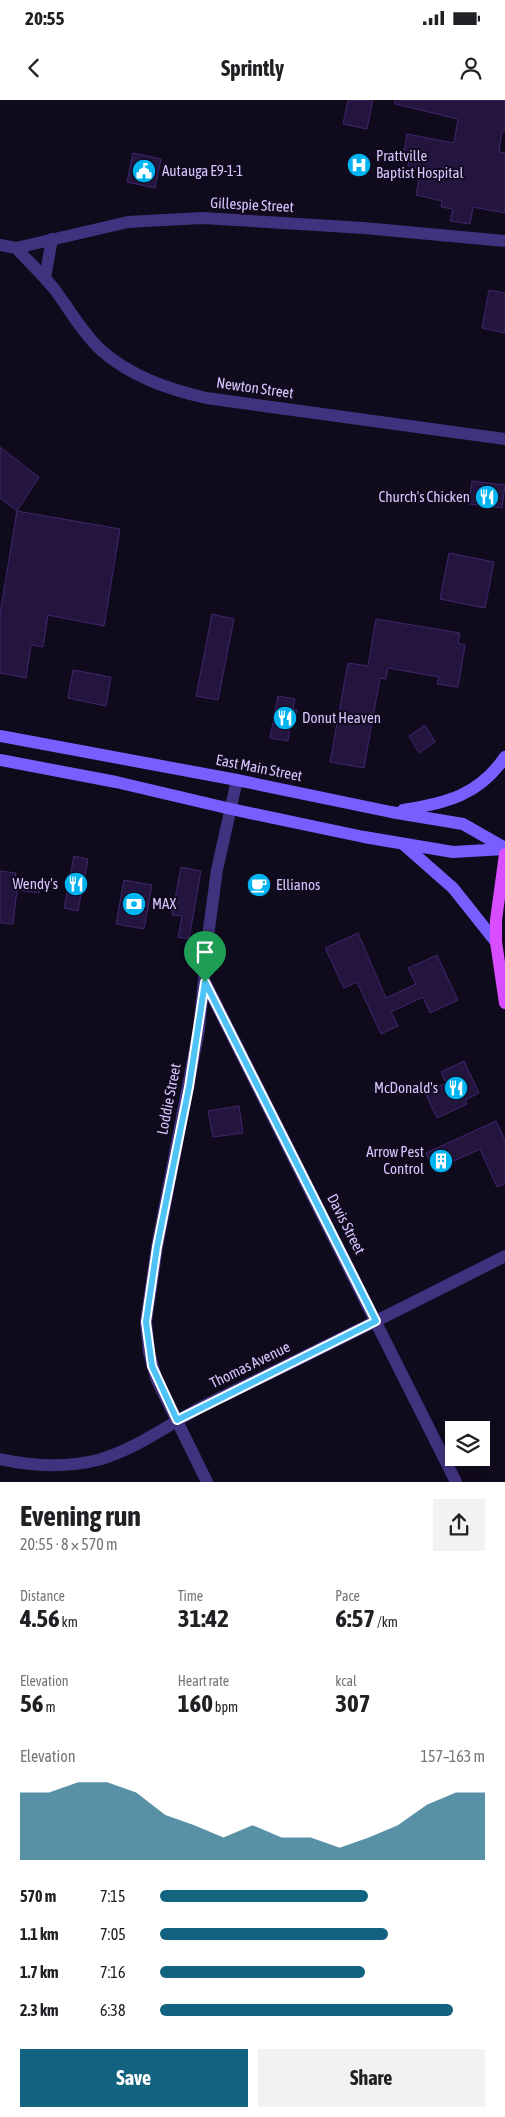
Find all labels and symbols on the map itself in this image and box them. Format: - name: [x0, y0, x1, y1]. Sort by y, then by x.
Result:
- place label: Prattville Baptist Hospital: [376, 147, 464, 181]
- hospital icon: Prattville Baptist Hospital: [346, 152, 372, 178]
- public building icon: Autauga E9-1-1: [131, 158, 157, 184]
- place label: Autauga E9-1-1: [162, 162, 243, 179]
- street label: Gillespie Street: [210, 194, 294, 215]
- street label: Newton Street: [215, 374, 295, 401]
- restaurant icon: Church's Chicken: [474, 484, 500, 510]
- place label: Church's Chicken: [379, 488, 470, 505]
- restaurant icon: Donut Heaven: [272, 705, 298, 731]
- place label: Donut Heaven: [302, 709, 381, 726]
- street label: East Main Street: [214, 751, 304, 784]
- restaurant icon: Wendy's: [63, 871, 89, 897]
- cafe icon: Ellianos: [246, 872, 272, 898]
- place label: Wendy's: [12, 875, 58, 892]
- place label: Ellianos: [276, 876, 320, 893]
- bank icon: MAX: [121, 891, 147, 917]
- place label: MAX: [152, 895, 176, 912]
- pin: [184, 931, 226, 982]
- street label: Loddie Street: [153, 1062, 184, 1136]
- restaurant icon: McDonald's: [443, 1075, 469, 1101]
- place label: McDonald's: [374, 1079, 438, 1096]
- place label: Arrow Pest Control: [366, 1143, 424, 1177]
- building icon: Arrow Pest Control: [428, 1148, 454, 1174]
- street label: Davis Street: [324, 1191, 369, 1257]
- street label: Thomas Avenue: [207, 1338, 293, 1391]

